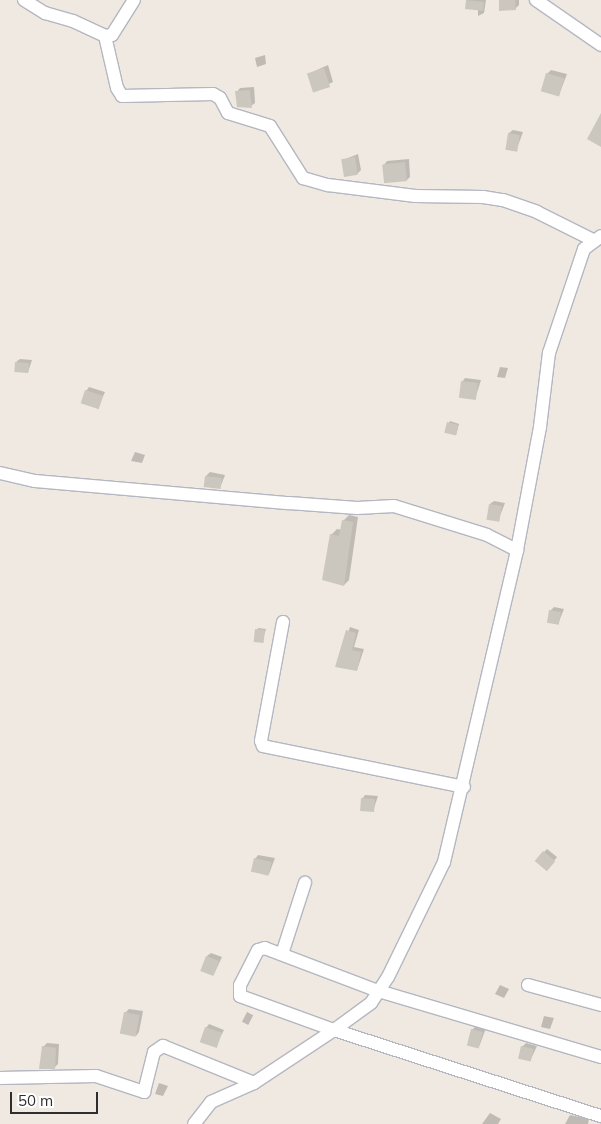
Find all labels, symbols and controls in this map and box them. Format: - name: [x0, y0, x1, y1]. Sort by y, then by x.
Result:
- scale bar: [12, 1082, 100, 1114]
- text: 50 m: [18, 1091, 53, 1110]

